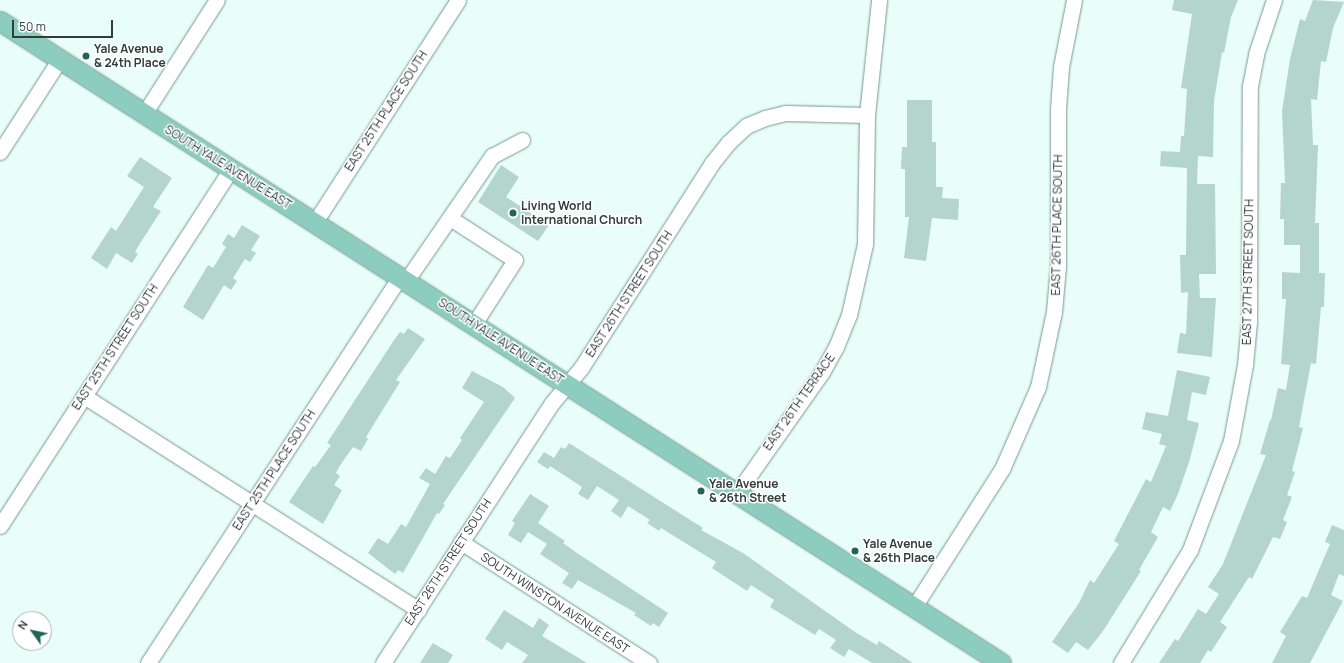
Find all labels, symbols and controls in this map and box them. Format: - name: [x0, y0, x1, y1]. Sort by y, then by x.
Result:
- scale bar: [14, 12, 115, 38]
- text: 50 m: [19, 18, 46, 35]
- place label: Yale Avenue & 24th Place: [94, 42, 166, 70]
- street label: EAST 25TH PLACE SOUTH: [342, 48, 430, 174]
- marker: Yale Avenue & 24th Place: [81, 51, 91, 61]
- street label: SOUTH YALE AVENUE EAST: [162, 122, 294, 212]
- street label: EAST 26TH PLACE SOUTH: [1049, 154, 1065, 296]
- street label: EAST 27TH STREET SOUTH: [1240, 198, 1256, 346]
- place label: Living World International Church: [521, 199, 642, 227]
- marker: Living World International Church: [508, 208, 518, 218]
- street label: EAST 26TH STREET SOUTH: [583, 228, 675, 360]
- street label: EAST 25TH STREET SOUTH: [69, 281, 161, 413]
- street label: SOUTH YALE AVENUE EAST: [436, 295, 566, 387]
- street label: EAST 26TH TERRACE: [760, 351, 838, 453]
- street label: EAST 25TH PLACE SOUTH: [230, 407, 318, 533]
- place label: Yale Avenue & 26th Street: [709, 477, 787, 505]
- marker: Yale Avenue & 26th Street: [696, 486, 706, 496]
- street label: EAST 26TH STREET SOUTH: [402, 496, 494, 628]
- place label: Yale Avenue & 26th Place: [863, 537, 935, 565]
- marker: Yale Avenue & 26th Place: [850, 546, 860, 556]
- street label: SOUTH WINSTON AVENUE EAST: [478, 550, 632, 656]
- north arrow: [12, 611, 52, 651]
- text: N: [14, 617, 31, 632]

